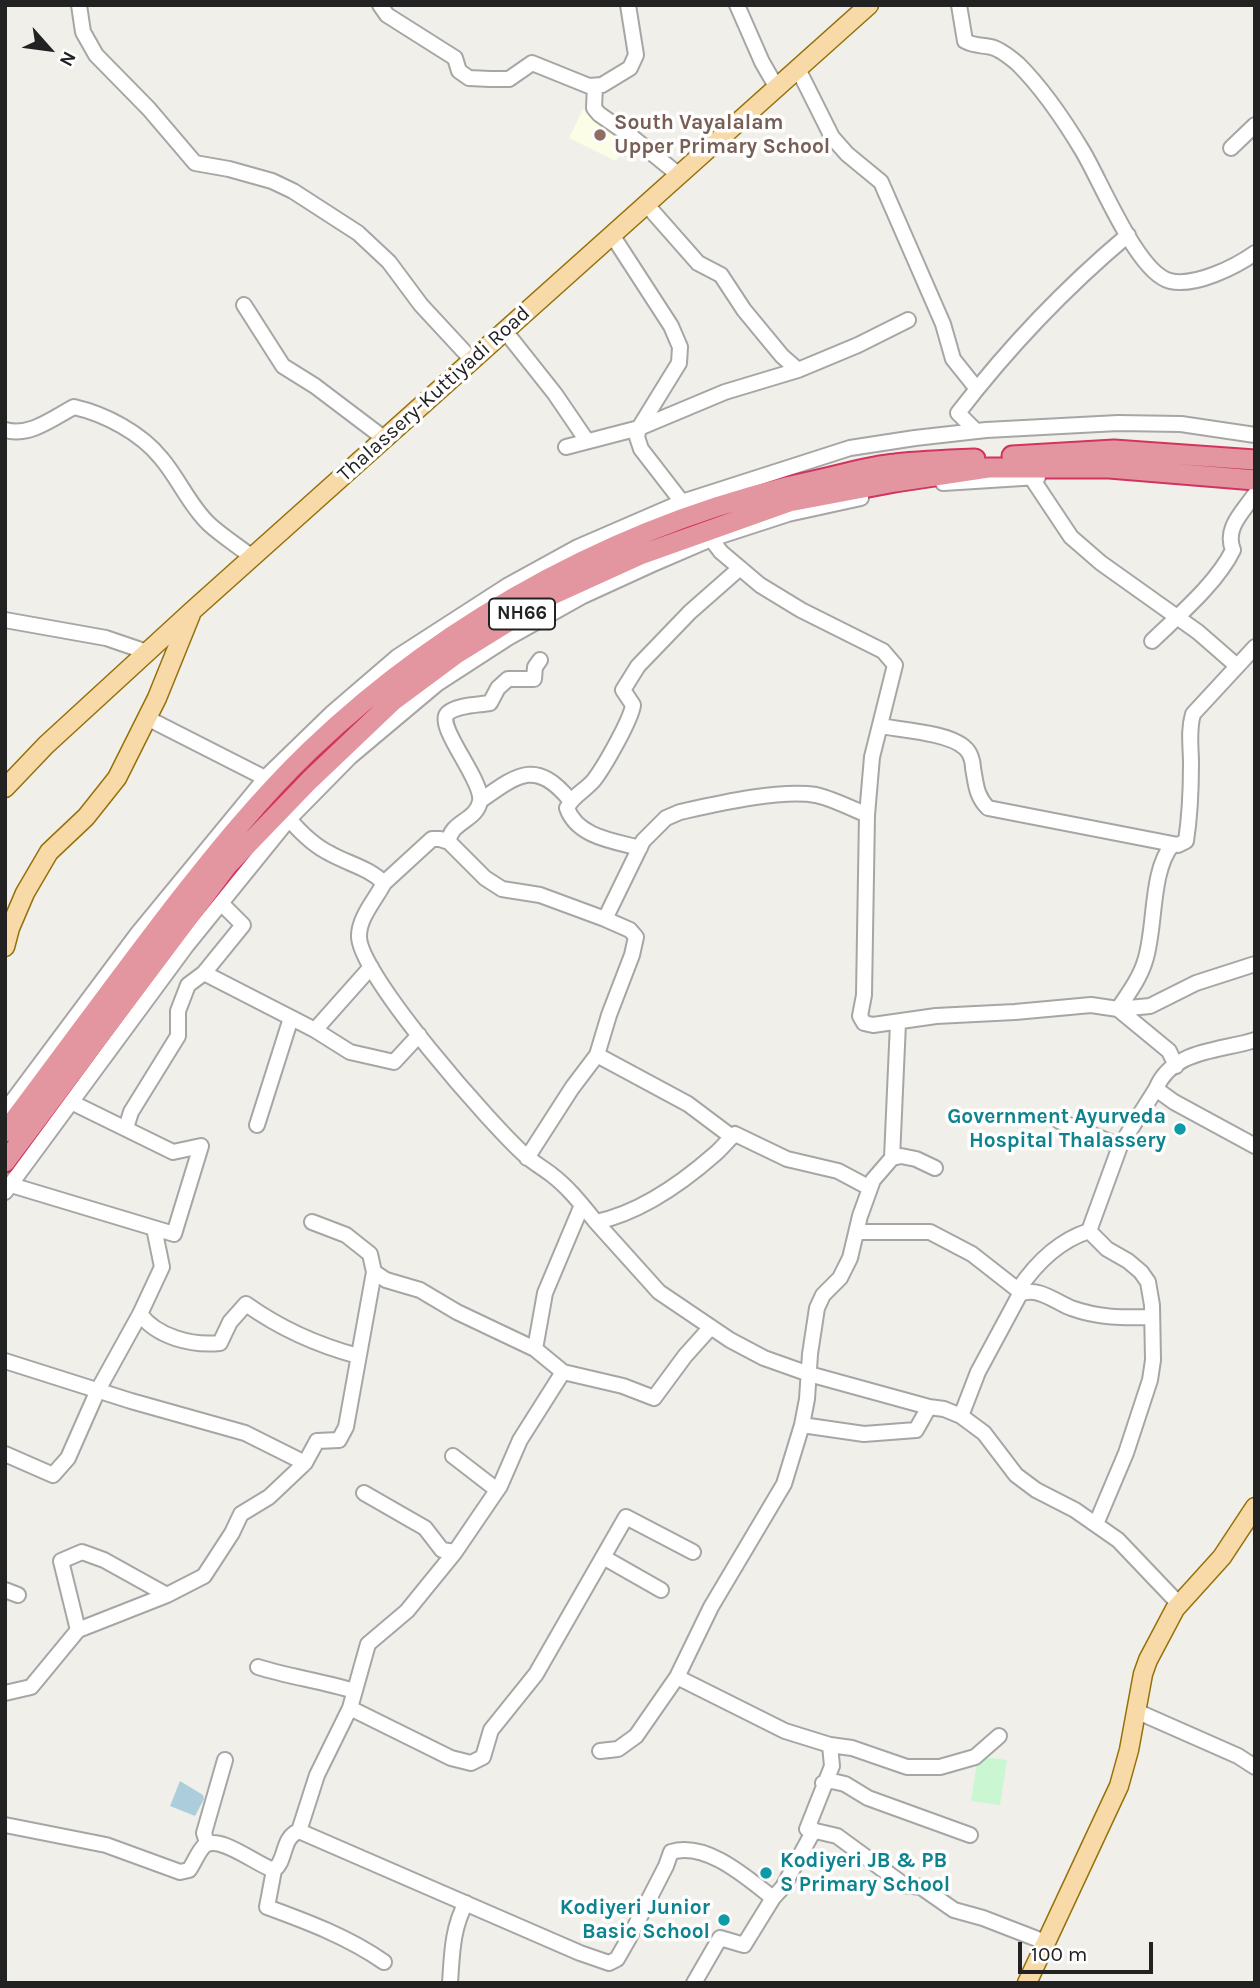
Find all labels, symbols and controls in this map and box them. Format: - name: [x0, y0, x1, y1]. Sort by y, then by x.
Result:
- north arrow: [14, 14, 84, 84]
- text: N: [55, 48, 80, 70]
- place label: South Vayalalam Upper Primary School: [614, 110, 830, 160]
- marker: South Vayalalam Upper Primary School: [592, 127, 608, 143]
- street label: Thalassery-Kuttiyadi Road: [332, 301, 536, 487]
- road number: NH66: [489, 598, 555, 629]
- place label: Government Ayurveda Hospital Thalassery: [947, 1104, 1166, 1154]
- marker: Government Ayurveda Hospital Thalassery: [1172, 1121, 1188, 1137]
- place label: Kodiyeri JB & PB S Primary School: [780, 1848, 950, 1898]
- marker: Kodiyeri JB & PB S Primary School: [758, 1865, 774, 1881]
- place label: Kodiyeri Junior Basic School: [560, 1895, 710, 1945]
- marker: Kodiyeri Junior Basic School: [716, 1912, 732, 1928]
- scale bar: [1022, 1928, 1157, 1972]
- text: 100 m: [1031, 1942, 1088, 1966]

